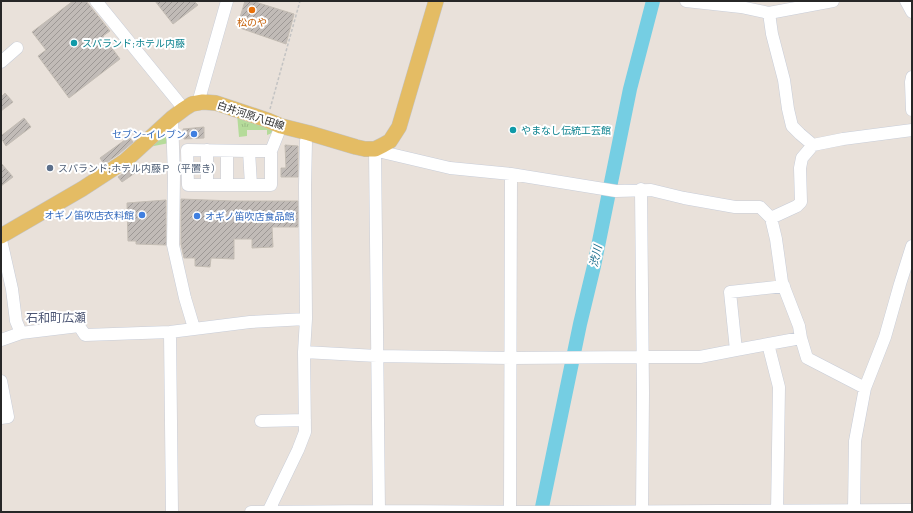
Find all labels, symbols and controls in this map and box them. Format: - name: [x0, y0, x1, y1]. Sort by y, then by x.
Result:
- marker: 松のや: [247, 5, 257, 15]
- place label: 松のや: [237, 16, 267, 28]
- place label: スパランド;ホテル内藤: [82, 37, 185, 49]
- marker: スパランド;ホテル内藤: [69, 38, 79, 48]
- street label: 白井河原八田線: [216, 98, 286, 132]
- place label: やまなし伝統工芸館: [521, 124, 611, 136]
- marker: やまなし伝統工芸館: [508, 125, 518, 135]
- place label: セブン-イレブン: [112, 128, 186, 140]
- marker: セブン-イレブン: [189, 129, 199, 139]
- place label: スパランド;ホテル内藤Ｐ（平置き）: [58, 162, 221, 174]
- marker: スパランド;ホテル内藤Ｐ（平置き）: [45, 163, 55, 173]
- place label: オギノ笛吹店衣料館: [44, 209, 134, 221]
- marker: オギノ笛吹店衣料館: [137, 210, 147, 220]
- place label: オギノ笛吹店食品館: [205, 210, 295, 222]
- marker: オギノ笛吹店食品館: [192, 211, 202, 221]
- water label: 渋川: [586, 243, 604, 268]
- district label: 石和町広瀬: [26, 310, 86, 324]

